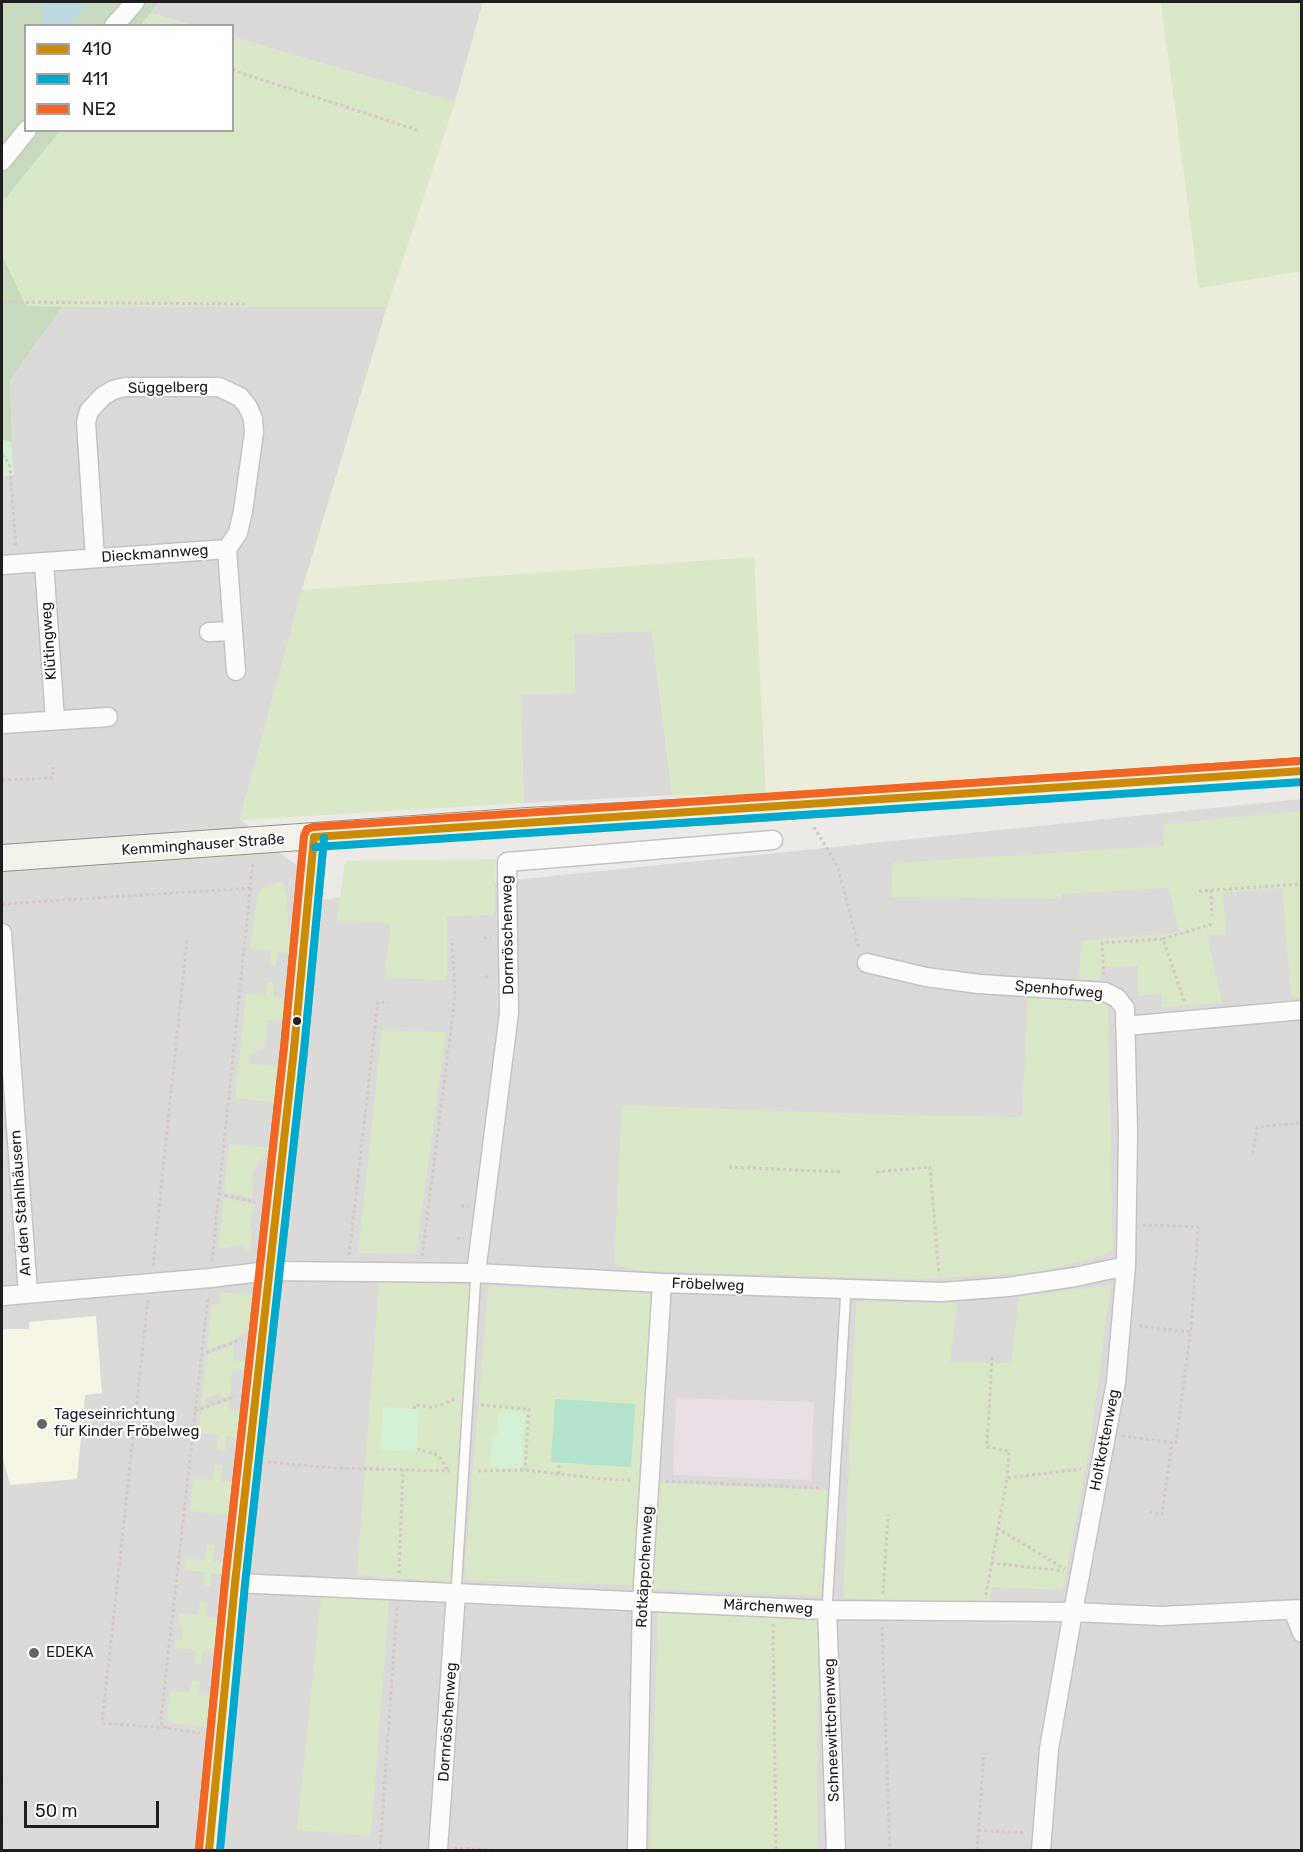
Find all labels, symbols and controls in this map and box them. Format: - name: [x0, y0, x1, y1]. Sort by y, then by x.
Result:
- legend: [24, 24, 234, 132]
- text: 410: [82, 38, 112, 60]
- text: 411: [82, 68, 108, 90]
- text: NE2: [82, 98, 116, 120]
- street label: Süggelberg: [128, 378, 208, 398]
- street label: Dieckmannweg: [101, 541, 209, 567]
- street label: Klütingweg: [37, 601, 61, 681]
- street label: Kemminghauser Straße: [121, 830, 285, 860]
- street label: Dornröschenweg: [498, 875, 518, 995]
- street label: Spenhofweg: [1014, 977, 1104, 1003]
- unlabelled marker: [291, 1015, 303, 1027]
- street label: An den Stahlhäusern: [7, 1129, 35, 1277]
- street label: Fröbelweg: [671, 1275, 745, 1295]
- street label: Holtkottenweg: [1086, 1388, 1124, 1492]
- place label: Tageseinrichtung für Kinder Fröbelweg: [54, 1406, 199, 1441]
- marker: Tageseinrichtung für Kinder Fröbelweg: [35, 1417, 49, 1431]
- street label: Rotkäppchenweg: [633, 1506, 657, 1628]
- street label: Märchenweg: [723, 1596, 813, 1618]
- place label: EDEKA: [46, 1644, 94, 1662]
- marker: EDEKA: [27, 1646, 41, 1660]
- street label: Schneewittchenweg: [820, 1658, 844, 1802]
- street label: Dornröschenweg: [435, 1662, 461, 1782]
- scale bar: [27, 1789, 162, 1827]
- text: 50 m: [35, 1800, 78, 1822]

